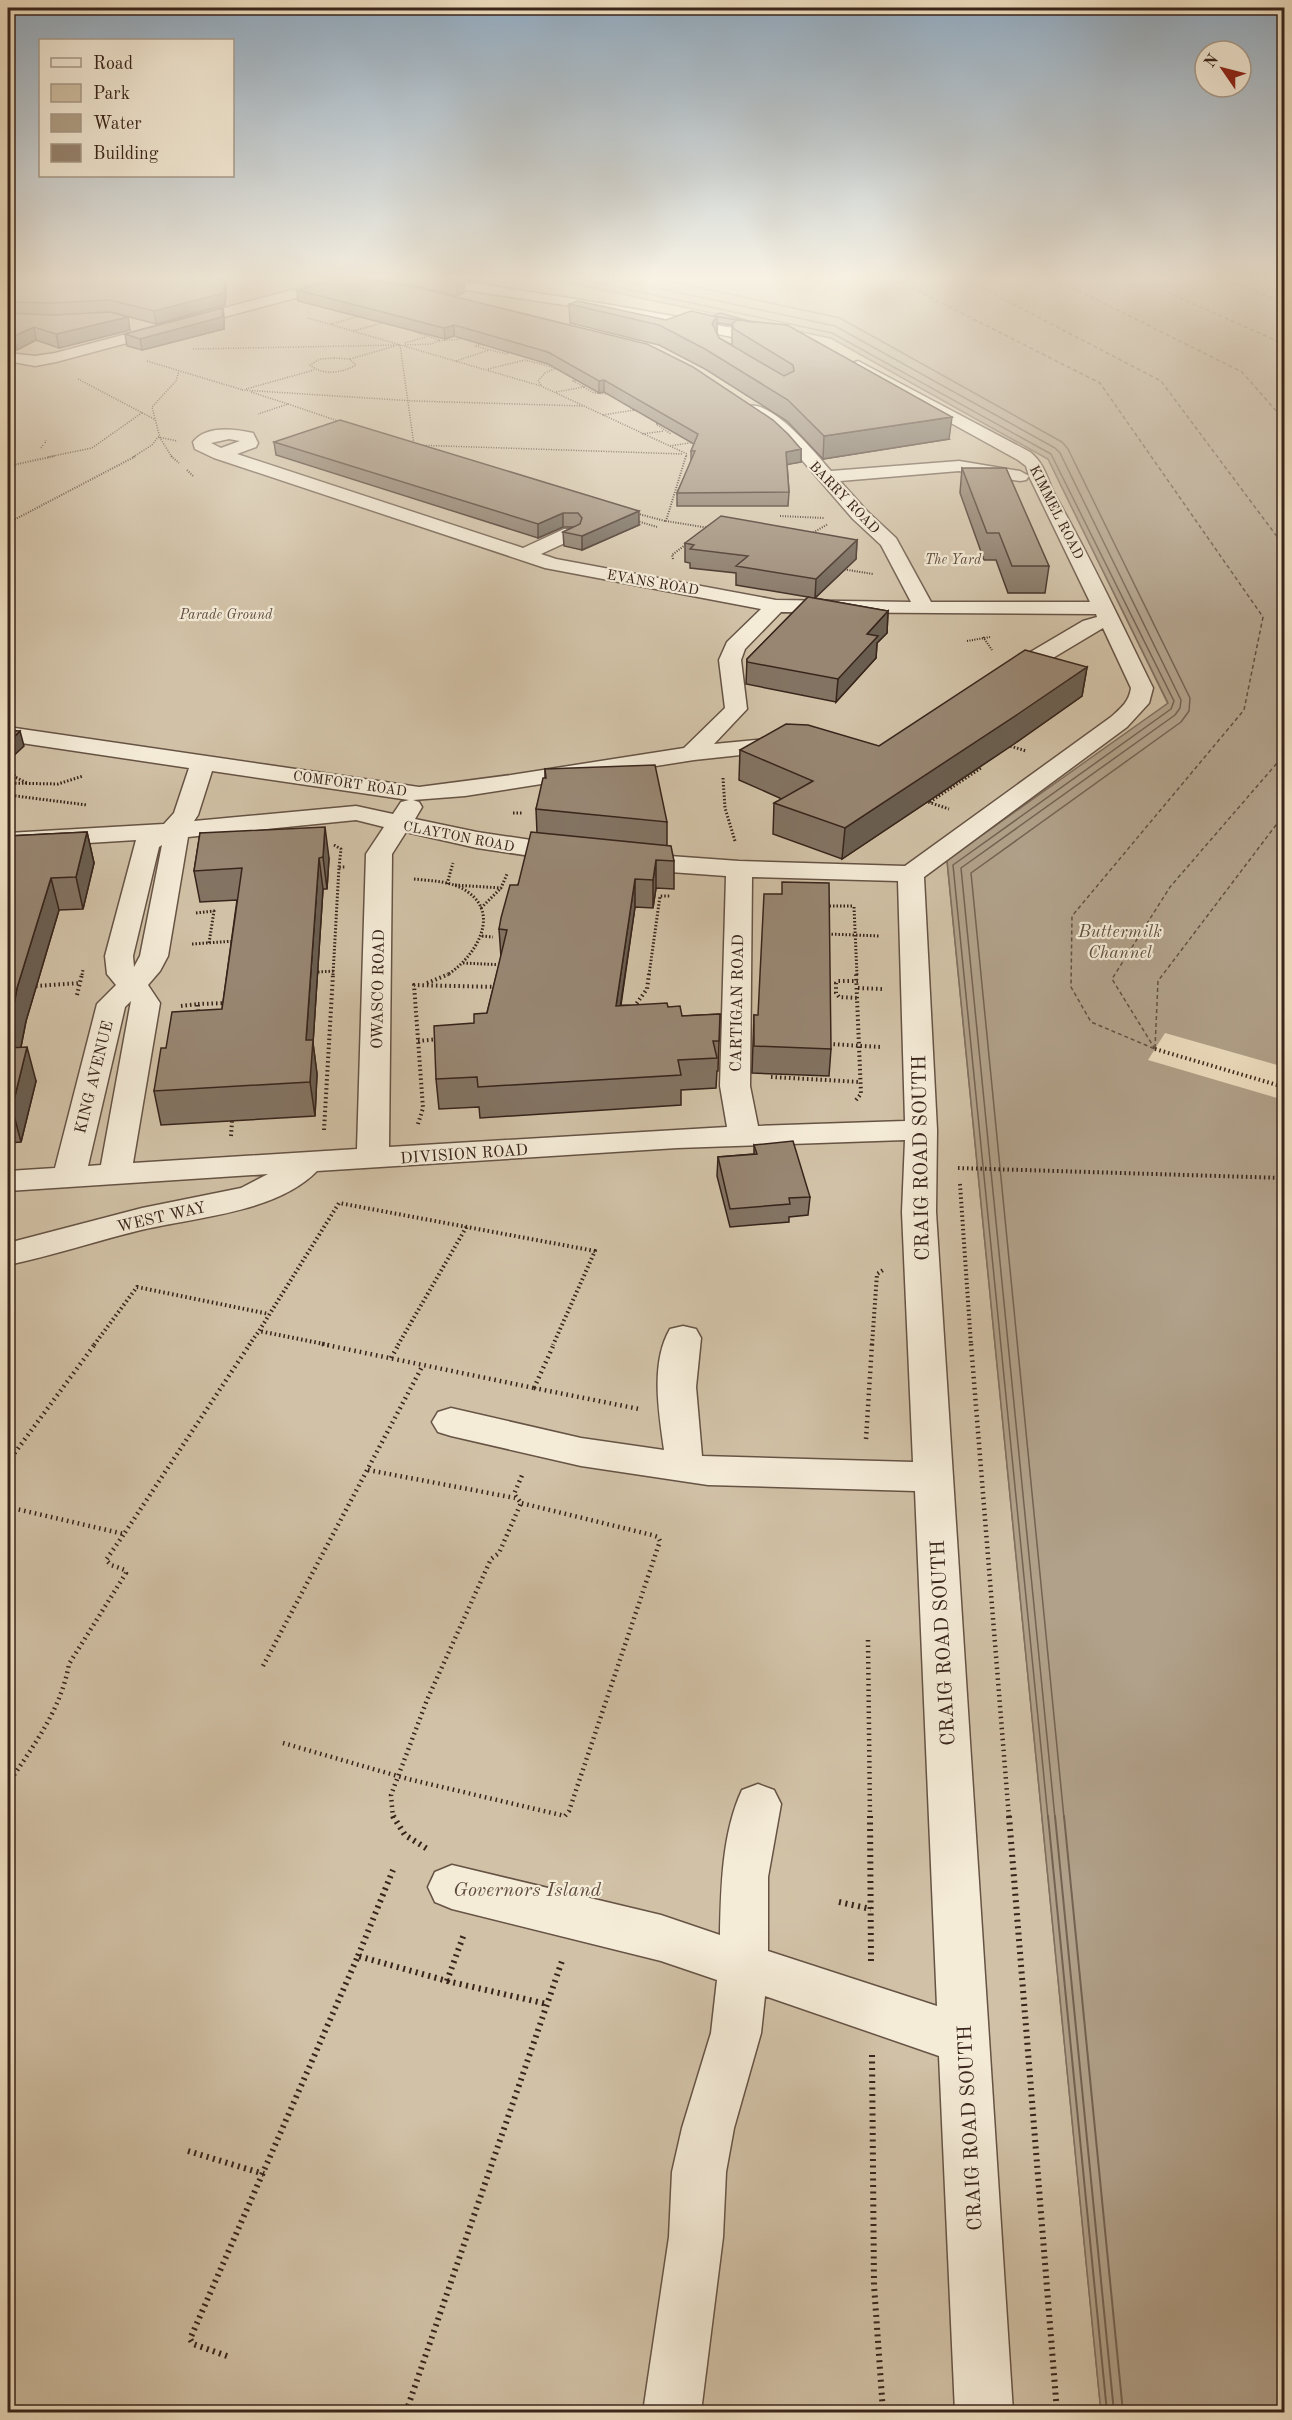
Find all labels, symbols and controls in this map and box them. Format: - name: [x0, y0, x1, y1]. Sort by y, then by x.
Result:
- legend: [39, 39, 234, 177]
- north arrow: [1193, 39, 1253, 99]
- text: N: [1202, 51, 1223, 71]
- text: Road: [93, 55, 133, 73]
- text: Park: [93, 85, 130, 103]
- text: Water: [93, 115, 142, 133]
- text: Building: [93, 145, 159, 163]
- street label: BARRY ROAD: [807, 459, 882, 536]
- street label: KIMMEL ROAD: [1026, 463, 1086, 562]
- park label: The Yard: [925, 553, 982, 567]
- street label: EVANS ROAD: [606, 568, 700, 598]
- park label: Parade Ground: [179, 608, 273, 622]
- street label: COMFORT ROAD: [292, 769, 408, 799]
- street label: CLAYTON ROAD: [402, 819, 516, 855]
- water label: Buttermilk Channel: [1077, 923, 1162, 962]
- street label: OWASCO ROAD: [370, 929, 388, 1049]
- street label: CARTIGAN ROAD: [729, 934, 747, 1072]
- street label: KING AVENUE: [73, 1019, 117, 1135]
- street label: CRAIG ROAD SOUTH: [910, 1055, 934, 1261]
- street label: DIVISION ROAD: [400, 1143, 529, 1167]
- street label: WEST WAY: [115, 1200, 208, 1236]
- street label: CRAIG ROAD SOUTH: [929, 1540, 959, 1746]
- park label: Governors Island: [453, 1881, 601, 1901]
- street label: CRAIG ROAD SOUTH: [956, 2025, 986, 2231]

